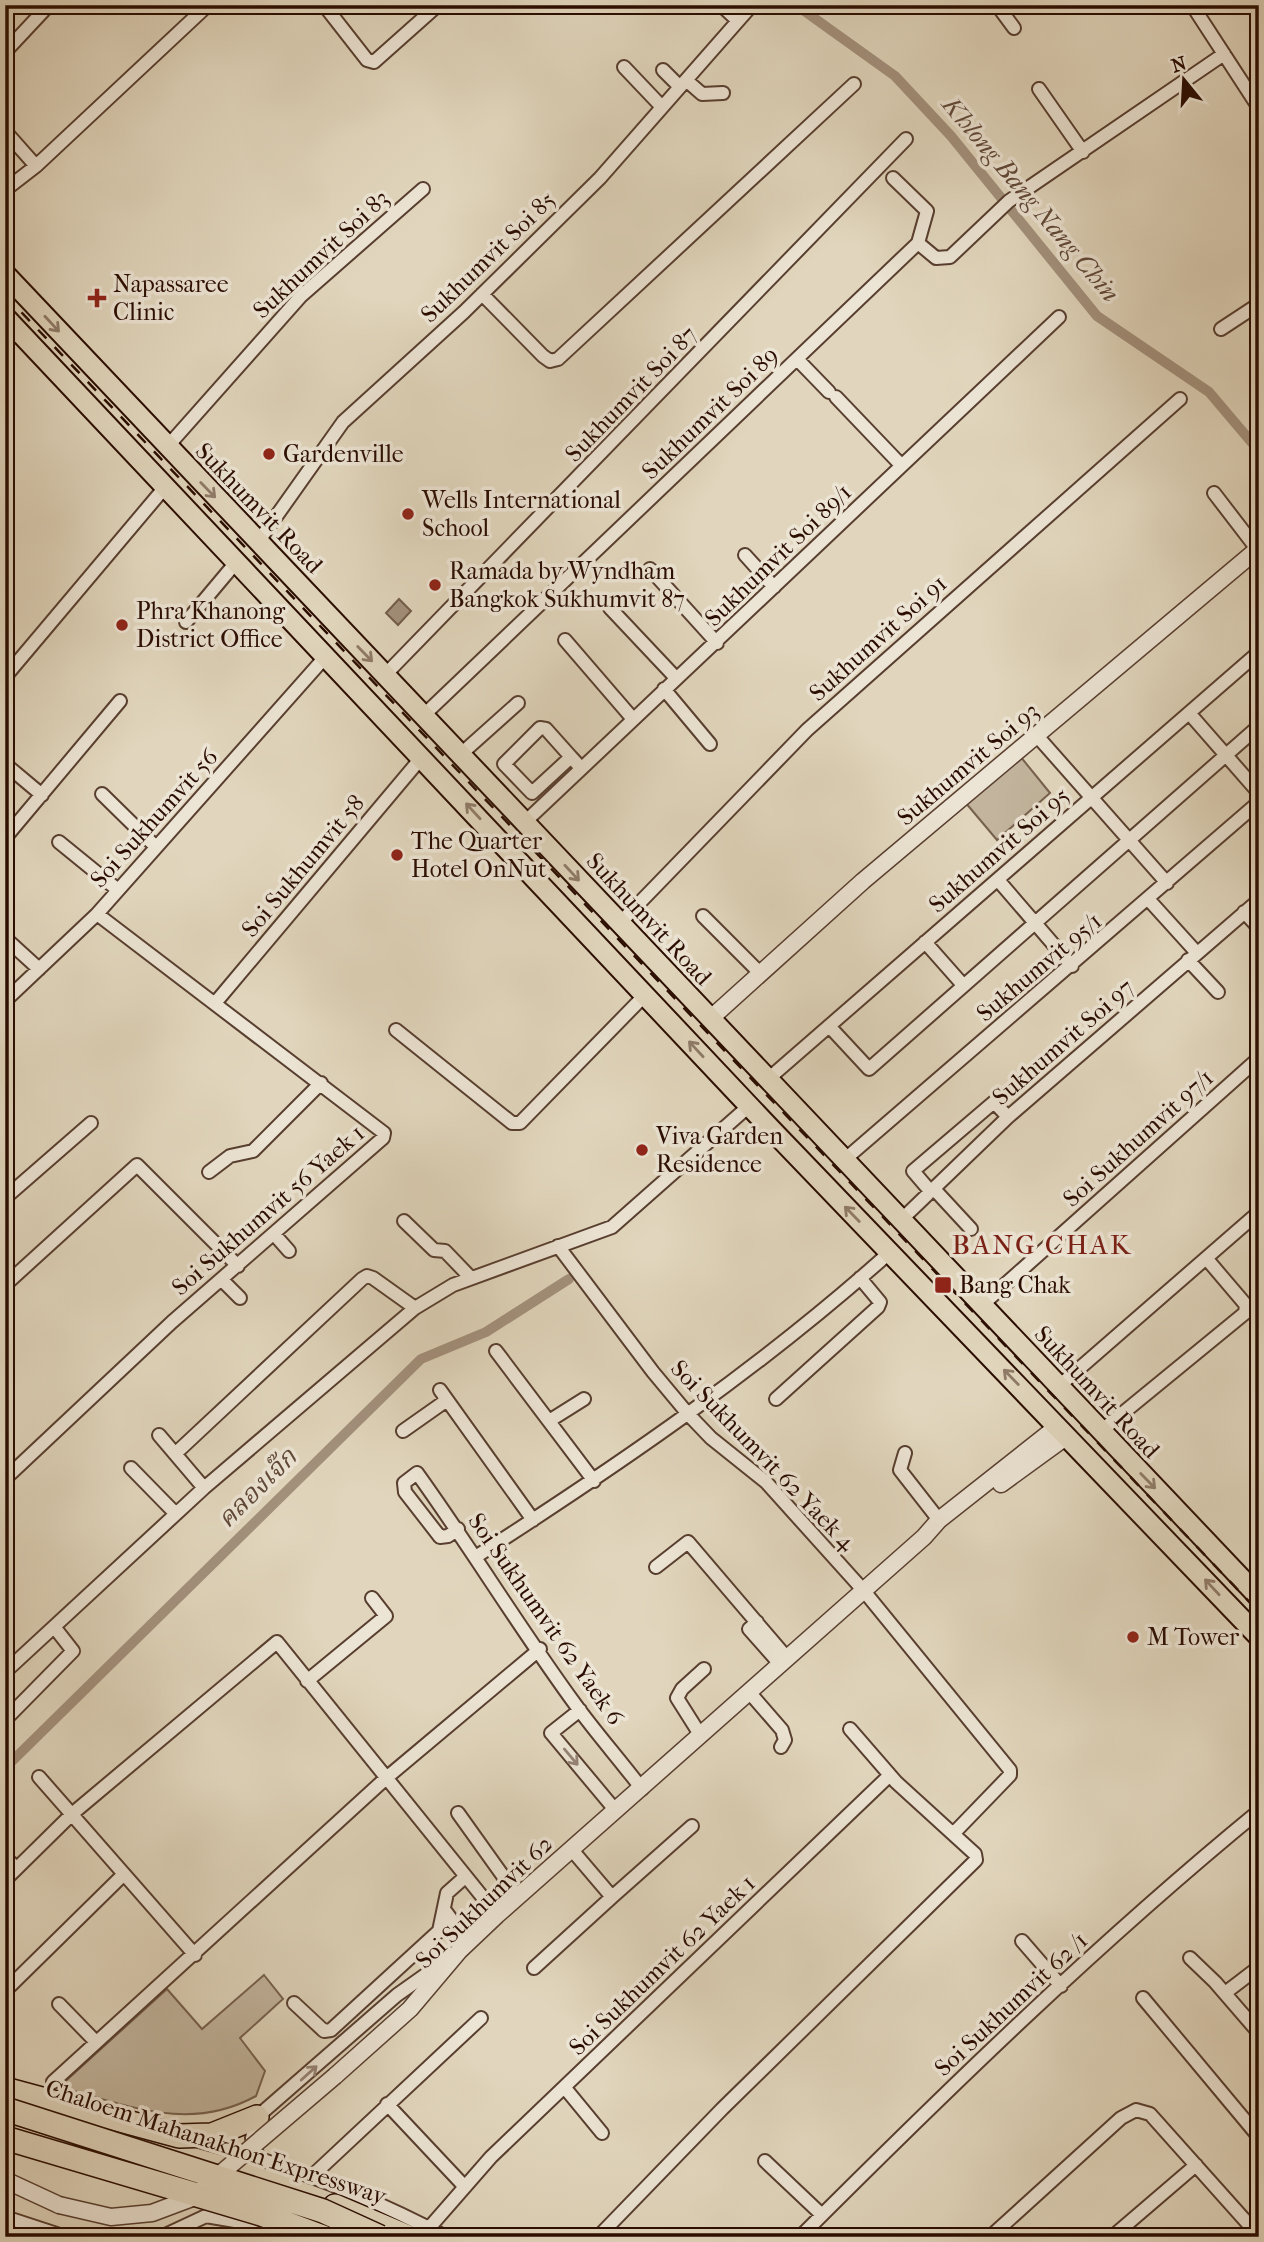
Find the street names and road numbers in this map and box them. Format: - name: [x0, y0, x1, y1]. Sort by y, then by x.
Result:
- street label: Sukhumvit Soi 83: [247, 184, 395, 324]
- street label: Sukhumvit Soi 85: [415, 186, 561, 328]
- street label: Sukhumvit Soi 87: [559, 320, 703, 468]
- street label: Sukhumvit Soi 89: [636, 341, 784, 485]
- street label: Sukhumvit Road: [190, 437, 329, 580]
- street label: Sukhumvit Soi 89/1: [699, 478, 857, 632]
- street label: Sukhumvit Soi 91: [804, 569, 952, 707]
- street label: Sukhumvit Soi 93: [891, 697, 1045, 831]
- street label: Soi Sukhumvit 56: [84, 742, 224, 893]
- street label: Sukhumvit Soi 95: [923, 781, 1075, 919]
- street label: Soi Sukhumvit 58: [236, 789, 370, 943]
- street label: Sukhumvit Road: [581, 847, 718, 992]
- street label: Sukhumvit 95/1: [971, 907, 1107, 1027]
- street label: Sukhumvit Soi 97: [987, 973, 1139, 1111]
- street label: Soi Sukhumvit 97/1: [1057, 1063, 1219, 1213]
- street label: Soi Sukhumvit 56 Yaek 1: [166, 1119, 370, 1301]
- street label: Sukhumvit Road: [1029, 1320, 1166, 1465]
- street label: Soi Sukhumvit 62 Yaek 4: [665, 1354, 862, 1556]
- street label: Soi Sukhumvit 62 Yaek 6: [462, 1508, 630, 1731]
- street label: Soi Sukhumvit 62: [410, 1830, 558, 1974]
- street label: Soi Sukhumvit 62 Yaek 1: [563, 1869, 761, 2061]
- street label: Soi Sukhumvit 62 /1: [929, 1926, 1093, 2082]
- street label: Chaloem Mahanakhon Expressway: [42, 2074, 391, 2211]

